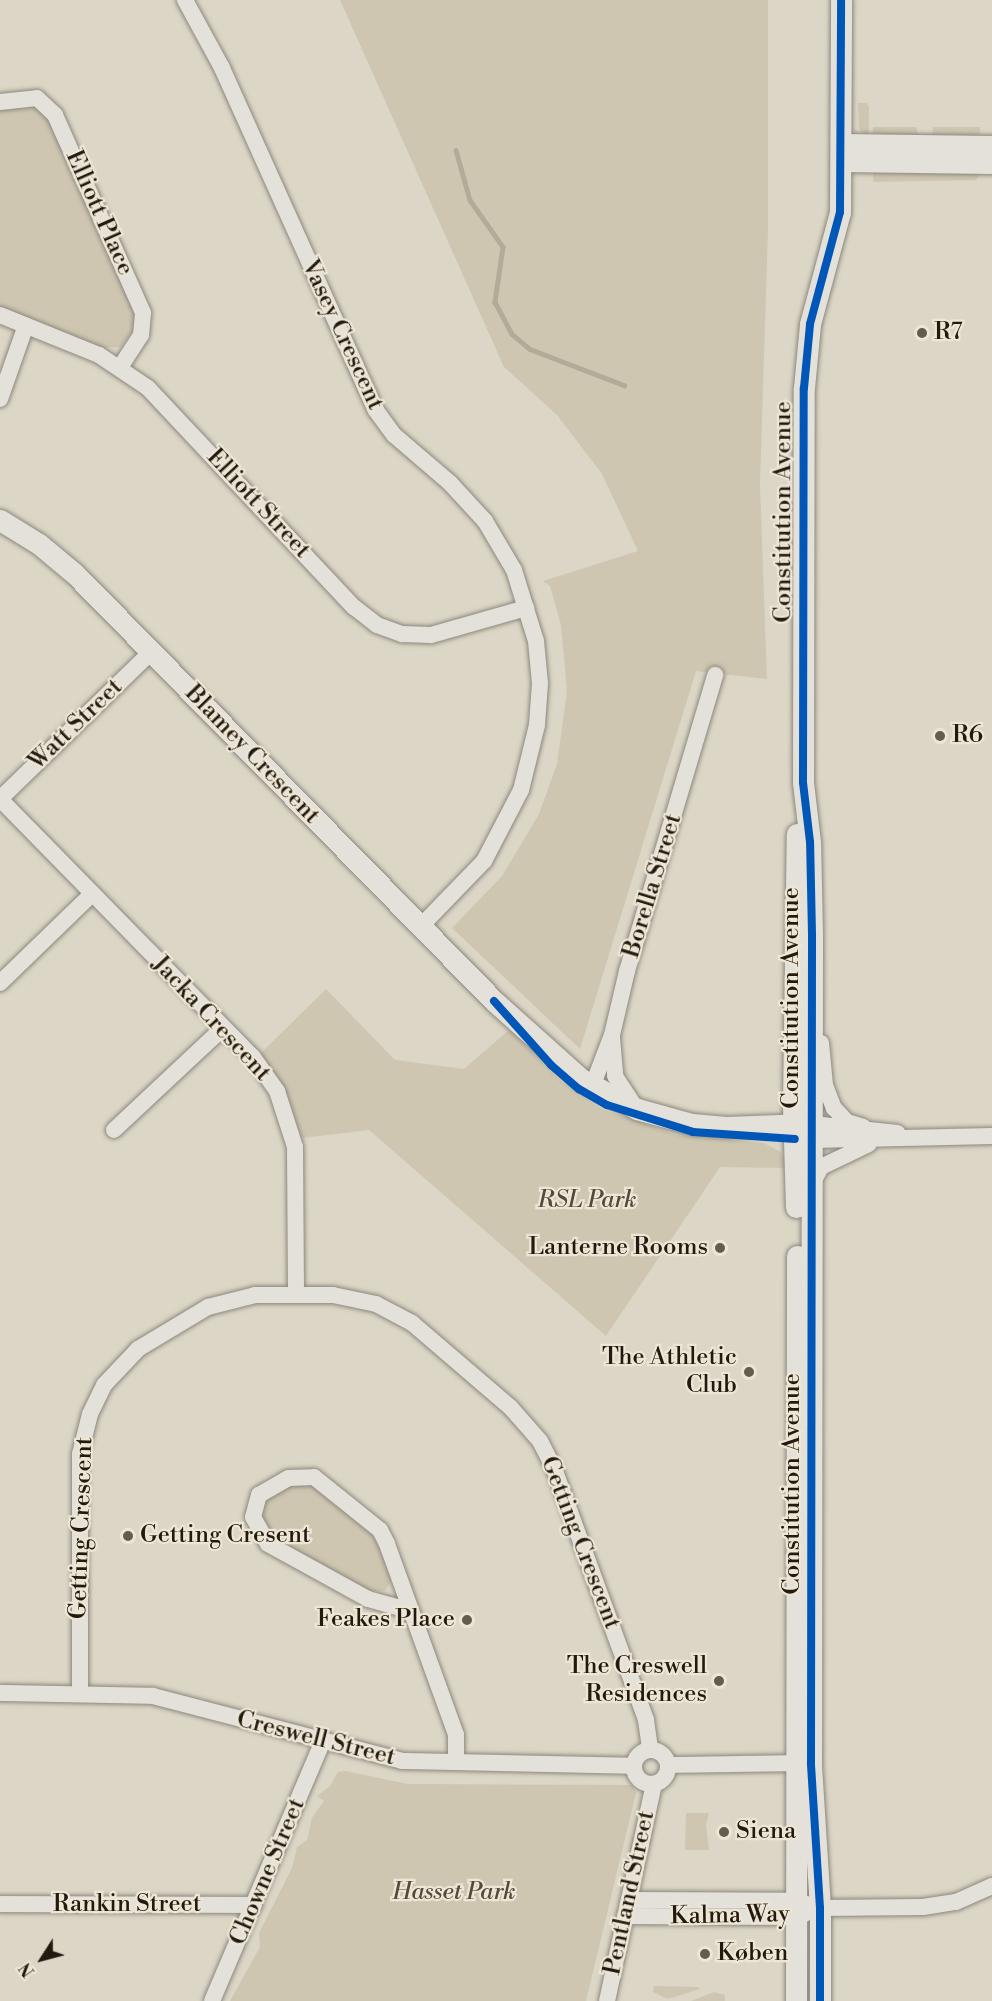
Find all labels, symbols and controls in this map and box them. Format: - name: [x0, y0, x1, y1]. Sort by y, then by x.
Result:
- street label: Elliott Place: [59, 146, 139, 280]
- street label: Vasey Crescent: [295, 255, 389, 415]
- place label: R7: [934, 319, 963, 347]
- marker: R7: [915, 326, 929, 340]
- street label: Constitution Avenue: [770, 401, 798, 623]
- street label: Elliott Street: [200, 443, 316, 565]
- street label: Watt Street: [23, 673, 129, 777]
- street label: Blamey Crescent: [178, 679, 326, 831]
- place label: R6: [952, 722, 983, 750]
- marker: R6: [933, 729, 947, 743]
- street label: Borella Street: [617, 810, 689, 962]
- street label: Constitution Avenue: [778, 887, 806, 1109]
- street label: Jacka Crescent: [146, 950, 276, 1088]
- park label: RSL Park: [537, 1187, 637, 1215]
- place label: Lanterne Rooms: [528, 1234, 708, 1262]
- marker: Lanterne Rooms: [713, 1241, 727, 1255]
- place label: The Athletic Club: [602, 1344, 737, 1400]
- marker: The Athletic Club: [742, 1365, 756, 1379]
- street label: Constitution Avenue: [779, 1373, 807, 1595]
- street label: Getting Crescent: [64, 1436, 100, 1620]
- street label: Getting Crescent: [534, 1453, 626, 1633]
- place label: Getting Cresent: [140, 1522, 311, 1550]
- marker: Getting Cresent: [121, 1529, 135, 1543]
- place label: Feakes Place: [317, 1606, 455, 1634]
- marker: Feakes Place: [460, 1613, 474, 1627]
- place label: The Creswell Residences: [567, 1653, 707, 1709]
- marker: The Creswell Residences: [712, 1674, 726, 1688]
- street label: Creswell Street: [234, 1705, 398, 1773]
- street label: Chowne Street: [224, 1794, 312, 1950]
- street label: Pentland Street: [599, 1808, 661, 1978]
- place label: Siena: [736, 1818, 796, 1846]
- marker: Siena: [717, 1825, 731, 1839]
- park label: Hasset Park: [392, 1879, 516, 1907]
- street label: Rankin Street: [53, 1891, 201, 1919]
- street label: Kalma Way: [670, 1901, 790, 1931]
- north arrow: [12, 1929, 72, 1989]
- place label: Køben: [717, 1940, 788, 1968]
- marker: Køben: [698, 1947, 712, 1961]
- text: N: [16, 1959, 39, 1981]

